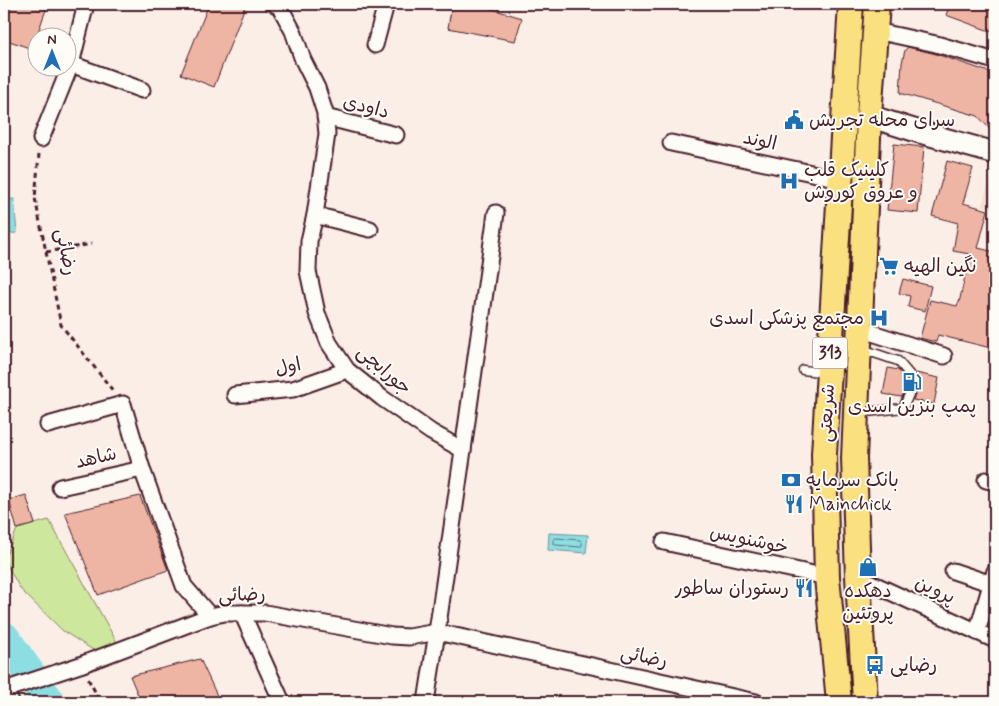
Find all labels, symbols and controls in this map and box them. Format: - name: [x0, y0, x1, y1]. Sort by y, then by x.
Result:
- north arrow: [28, 28, 78, 78]
- text: N: [47, 31, 57, 49]
- street label: داودی: [340, 89, 392, 125]
- place label: سرای محله تجریش: [809, 108, 955, 133]
- public building icon: سرای محله تجریش: [783, 109, 805, 131]
- street label: الوند: [741, 125, 779, 157]
- place label: کلینیک قلب و عروق کوروش: [804, 158, 918, 205]
- hospital icon: کلینیک قلب و عروق کوروش: [778, 170, 800, 192]
- street label: رضائی: [49, 226, 83, 278]
- place label: نگین الهیه: [904, 254, 977, 279]
- supermarket icon: نگین الهیه: [878, 255, 900, 277]
- place label: مجتمع پزشکی اسدی: [709, 306, 864, 331]
- hospital icon: مجتمع پزشکی اسدی: [868, 307, 890, 329]
- road number: 313: [812, 338, 848, 368]
- street label: جورابچی: [351, 339, 417, 401]
- street label: اول: [272, 352, 304, 382]
- fuel station icon: پمپ بنزین اسدی: [901, 371, 923, 393]
- street label: شریعتی: [813, 383, 841, 443]
- place label: پمپ بنزین اسدی: [848, 394, 976, 419]
- street label: شاهد: [73, 441, 119, 475]
- place label: بانک سرمایه: [806, 468, 899, 493]
- bank icon: بانک سرمایه: [780, 469, 802, 491]
- place label: Mainchick: [809, 492, 892, 517]
- restaurant icon: Mainchick: [783, 493, 805, 515]
- street label: خوشنویس: [708, 520, 790, 560]
- shop icon: دهکده پروتئین: [857, 556, 879, 578]
- street label: پروین: [911, 570, 959, 610]
- place label: رستوران ساطور: [674, 576, 789, 601]
- restaurant icon: رستوران ساطور: [793, 577, 815, 599]
- place label: دهکده پروتئین: [842, 579, 894, 626]
- street label: رضائی: [218, 582, 266, 608]
- street label: رضائی: [618, 640, 670, 674]
- place label: رضایی: [890, 653, 937, 678]
- bus stop icon: رضایی: [864, 654, 886, 676]

